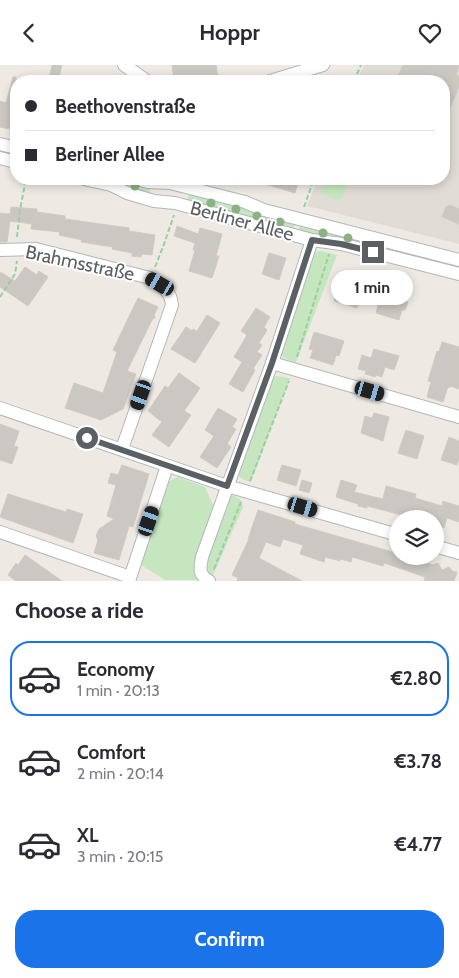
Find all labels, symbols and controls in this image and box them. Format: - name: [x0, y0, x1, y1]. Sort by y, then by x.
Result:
- icon: back: [15, 19, 43, 47]
- text: Hoppr: [199, 19, 260, 46]
- icon: heart: [416, 19, 444, 47]
- text: Beethovenstraße: [55, 95, 196, 118]
- text: Berliner Allee: [55, 143, 165, 166]
- street label: Berliner Allee: [188, 196, 296, 246]
- street label: Brahmsstraße: [23, 240, 137, 286]
- route end: [362, 241, 384, 263]
- callout: 1 min: [332, 269, 414, 305]
- car: [143, 270, 176, 298]
- text: 1 min: [354, 278, 390, 297]
- car: [129, 378, 152, 412]
- car: [353, 380, 386, 402]
- route start: [76, 427, 98, 449]
- car: [286, 495, 319, 519]
- car: [137, 504, 160, 538]
- map controls: [389, 510, 444, 565]
- button: layers: [389, 510, 444, 565]
- text: Choose a ride: [15, 597, 144, 624]
- icon: car: [17, 656, 62, 701]
- text: Economy: [77, 658, 155, 681]
- text: €2.80: [391, 667, 442, 690]
- text: 1 min · 20:13: [77, 681, 160, 700]
- icon: car: [17, 739, 62, 784]
- text: Comfort: [77, 741, 146, 764]
- text: €3.78: [394, 750, 442, 773]
- text: 2 min · 20:14: [77, 764, 164, 783]
- icon: car: [17, 822, 62, 867]
- text: XL: [77, 824, 98, 847]
- text: €4.77: [394, 833, 442, 856]
- text: 3 min · 20:15: [77, 847, 163, 866]
- button: Confirm: [15, 910, 444, 968]

